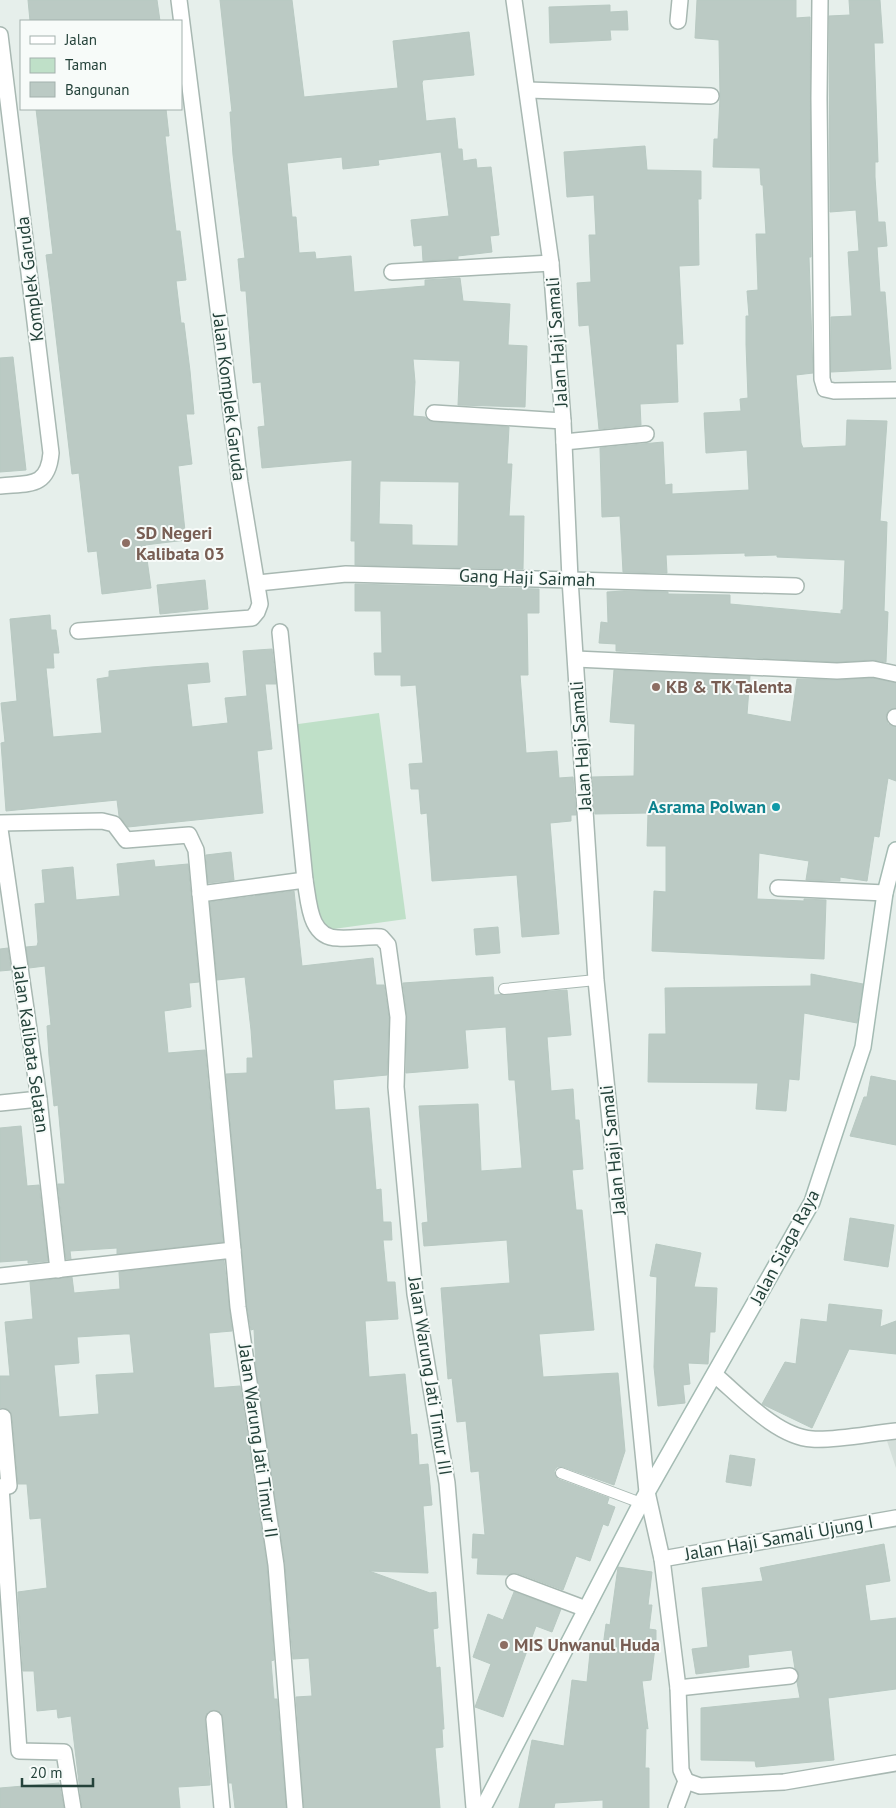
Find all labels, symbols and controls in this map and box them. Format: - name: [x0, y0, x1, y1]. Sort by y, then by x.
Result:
- legend: [20, 20, 182, 110]
- text: Jalan: [64, 30, 97, 49]
- text: Taman: [65, 55, 107, 74]
- text: Bangunan: [65, 80, 129, 99]
- street label: Komplek Garuda: [10, 215, 49, 343]
- street label: Jalan Haji Samali: [540, 276, 573, 409]
- street label: Jalan Komplek Garuda: [208, 311, 251, 482]
- place label: SD Negeri Kalibata 03: [136, 521, 225, 565]
- marker: SD Negeri Kalibata 03: [120, 537, 132, 549]
- street label: Gang Haji Saimah: [458, 564, 596, 591]
- place label: KB & TK Talenta: [666, 675, 792, 698]
- street label: Jalan Haji Samali: [564, 680, 597, 813]
- marker: KB & TK Talenta: [650, 681, 662, 693]
- place label: Asrama Polwan: [648, 795, 766, 818]
- marker: Asrama Polwan: [770, 801, 782, 813]
- street label: Jalan Kalibata Selatan: [8, 963, 55, 1134]
- street label: Jalan Haji Samali: [594, 1084, 631, 1217]
- street label: Jalan Siaga Raya: [744, 1186, 824, 1309]
- street label: Jalan Warung Jati Timur III: [403, 1274, 458, 1477]
- street label: Jalan Warung Jati Timur II: [233, 1341, 284, 1539]
- street label: Jalan Haji Samali Ujung I: [682, 1510, 875, 1566]
- place label: MIS Unwanul Huda: [514, 1633, 660, 1656]
- marker: MIS Unwanul Huda: [498, 1639, 510, 1651]
- scale bar: [22, 1756, 94, 1788]
- text: 20 m: [30, 1763, 63, 1782]

